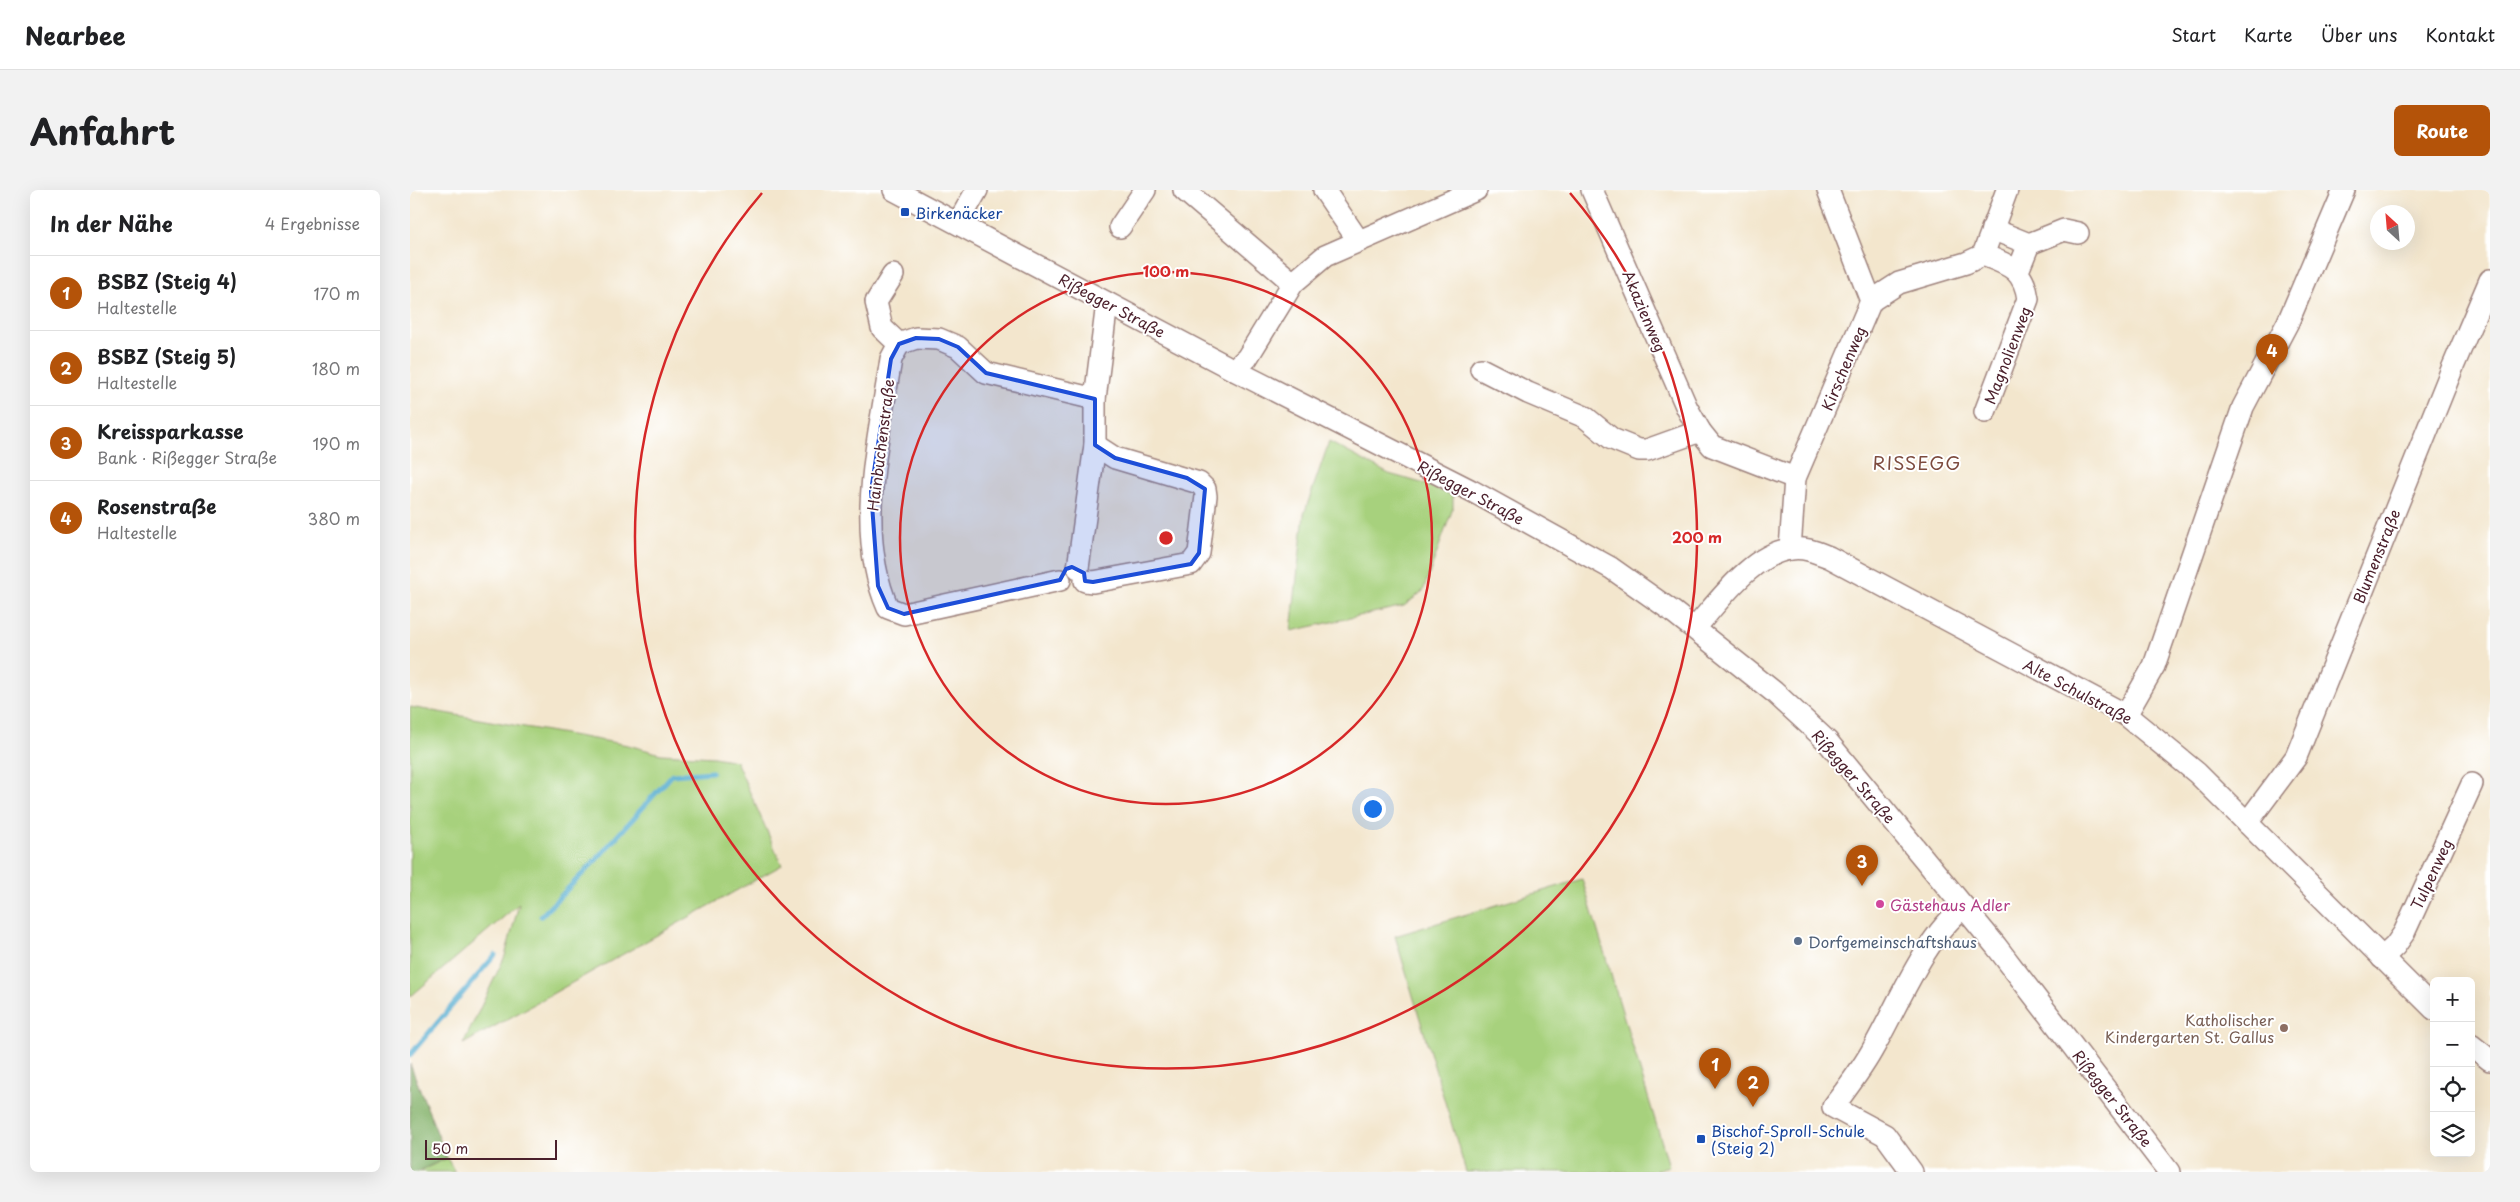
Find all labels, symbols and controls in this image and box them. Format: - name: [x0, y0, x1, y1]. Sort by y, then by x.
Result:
- text: Nearbee: [25, 17, 126, 53]
- text: Start: [2171, 21, 2216, 48]
- text: Karte: [2244, 21, 2293, 48]
- text: Über uns: [2321, 21, 2397, 48]
- text: Kontakt: [2425, 21, 2495, 48]
- text: Anfahrt: [30, 104, 175, 157]
- button: Route: [2394, 105, 2490, 156]
- place label: Birkenäcker: [915, 201, 1003, 224]
- north arrow: [2370, 205, 2415, 250]
- marker: Birkenäcker: [899, 206, 911, 218]
- text: In der Nähe: [50, 207, 172, 239]
- text: 4 Ergebnisse: [265, 211, 360, 235]
- text: 100 m: [1143, 259, 1189, 282]
- street label: Akazienweg: [1617, 266, 1673, 356]
- text: BSBZ (Steig 4): [97, 267, 237, 295]
- street label: Rißegger Straße: [1055, 267, 1169, 343]
- text: 1: [62, 281, 70, 305]
- text: 170 m: [314, 281, 360, 305]
- text: Haltestelle: [97, 295, 177, 319]
- street label: Magnolienweg: [1978, 303, 2036, 407]
- street label: Kirschenweg: [1815, 322, 1871, 414]
- pin: 4: [2256, 334, 2288, 375]
- text: BSBZ (Steig 5): [97, 342, 236, 370]
- text: 2: [60, 356, 72, 380]
- text: 180 m: [312, 356, 360, 380]
- text: Haltestelle: [97, 370, 177, 394]
- street label: Hainbuchenstraße: [860, 378, 900, 512]
- text: Kreissparkasse: [97, 417, 244, 445]
- text: 3: [61, 431, 71, 455]
- text: 190 m: [312, 431, 360, 455]
- text: Bank · Rißegger Straße: [97, 445, 277, 469]
- district label: RISSEGG: [1873, 449, 1961, 476]
- street label: Rißegger Straße: [1414, 454, 1528, 530]
- text: Rosenstraße: [97, 492, 217, 520]
- street label: Blumenstraße: [2347, 505, 2405, 607]
- text: 4: [61, 506, 71, 530]
- text: 380 m: [308, 506, 360, 530]
- text: Haltestelle: [97, 520, 177, 544]
- text: 200 m: [1672, 525, 1722, 548]
- centre of rings: [1157, 529, 1175, 547]
- street label: Alte Schulstraße: [2019, 653, 2137, 729]
- street label: Rißegger Straße: [1807, 724, 1901, 828]
- your location: [1360, 796, 1386, 822]
- street label: Tulpenweg: [2404, 835, 2458, 913]
- pin: 3: [1846, 845, 1878, 886]
- place label: Gästehaus Adler: [1890, 893, 2010, 916]
- marker: Gästehaus Adler: [1874, 898, 1886, 910]
- place label: Dorfgemeinschaftshaus: [1808, 930, 1977, 953]
- marker: Dorfgemeinschaftshaus: [1792, 935, 1804, 947]
- map controls: [2430, 977, 2475, 1157]
- button: +: [2430, 977, 2475, 1022]
- place label: Katholischer Kindergarten St. Gallus: [2105, 1008, 2274, 1048]
- marker: Katholischer Kindergarten St. Gallus: [2278, 1022, 2290, 1034]
- button: −: [2430, 1022, 2475, 1067]
- street label: Rißegger Straße: [2068, 1044, 2158, 1152]
- pin: 1: [1699, 1048, 1731, 1089]
- pin: 2: [1737, 1066, 1769, 1107]
- button: locate: [2430, 1067, 2475, 1112]
- button: layers: [2430, 1112, 2475, 1157]
- place label: Bischof-Sproll-Schule (Steig 2): [1711, 1119, 1865, 1159]
- marker: Bischof-Sproll-Schule (Steig 2): [1695, 1133, 1707, 1145]
- scale bar: [425, 1137, 558, 1160]
- text: 50 m: [432, 1138, 468, 1159]

